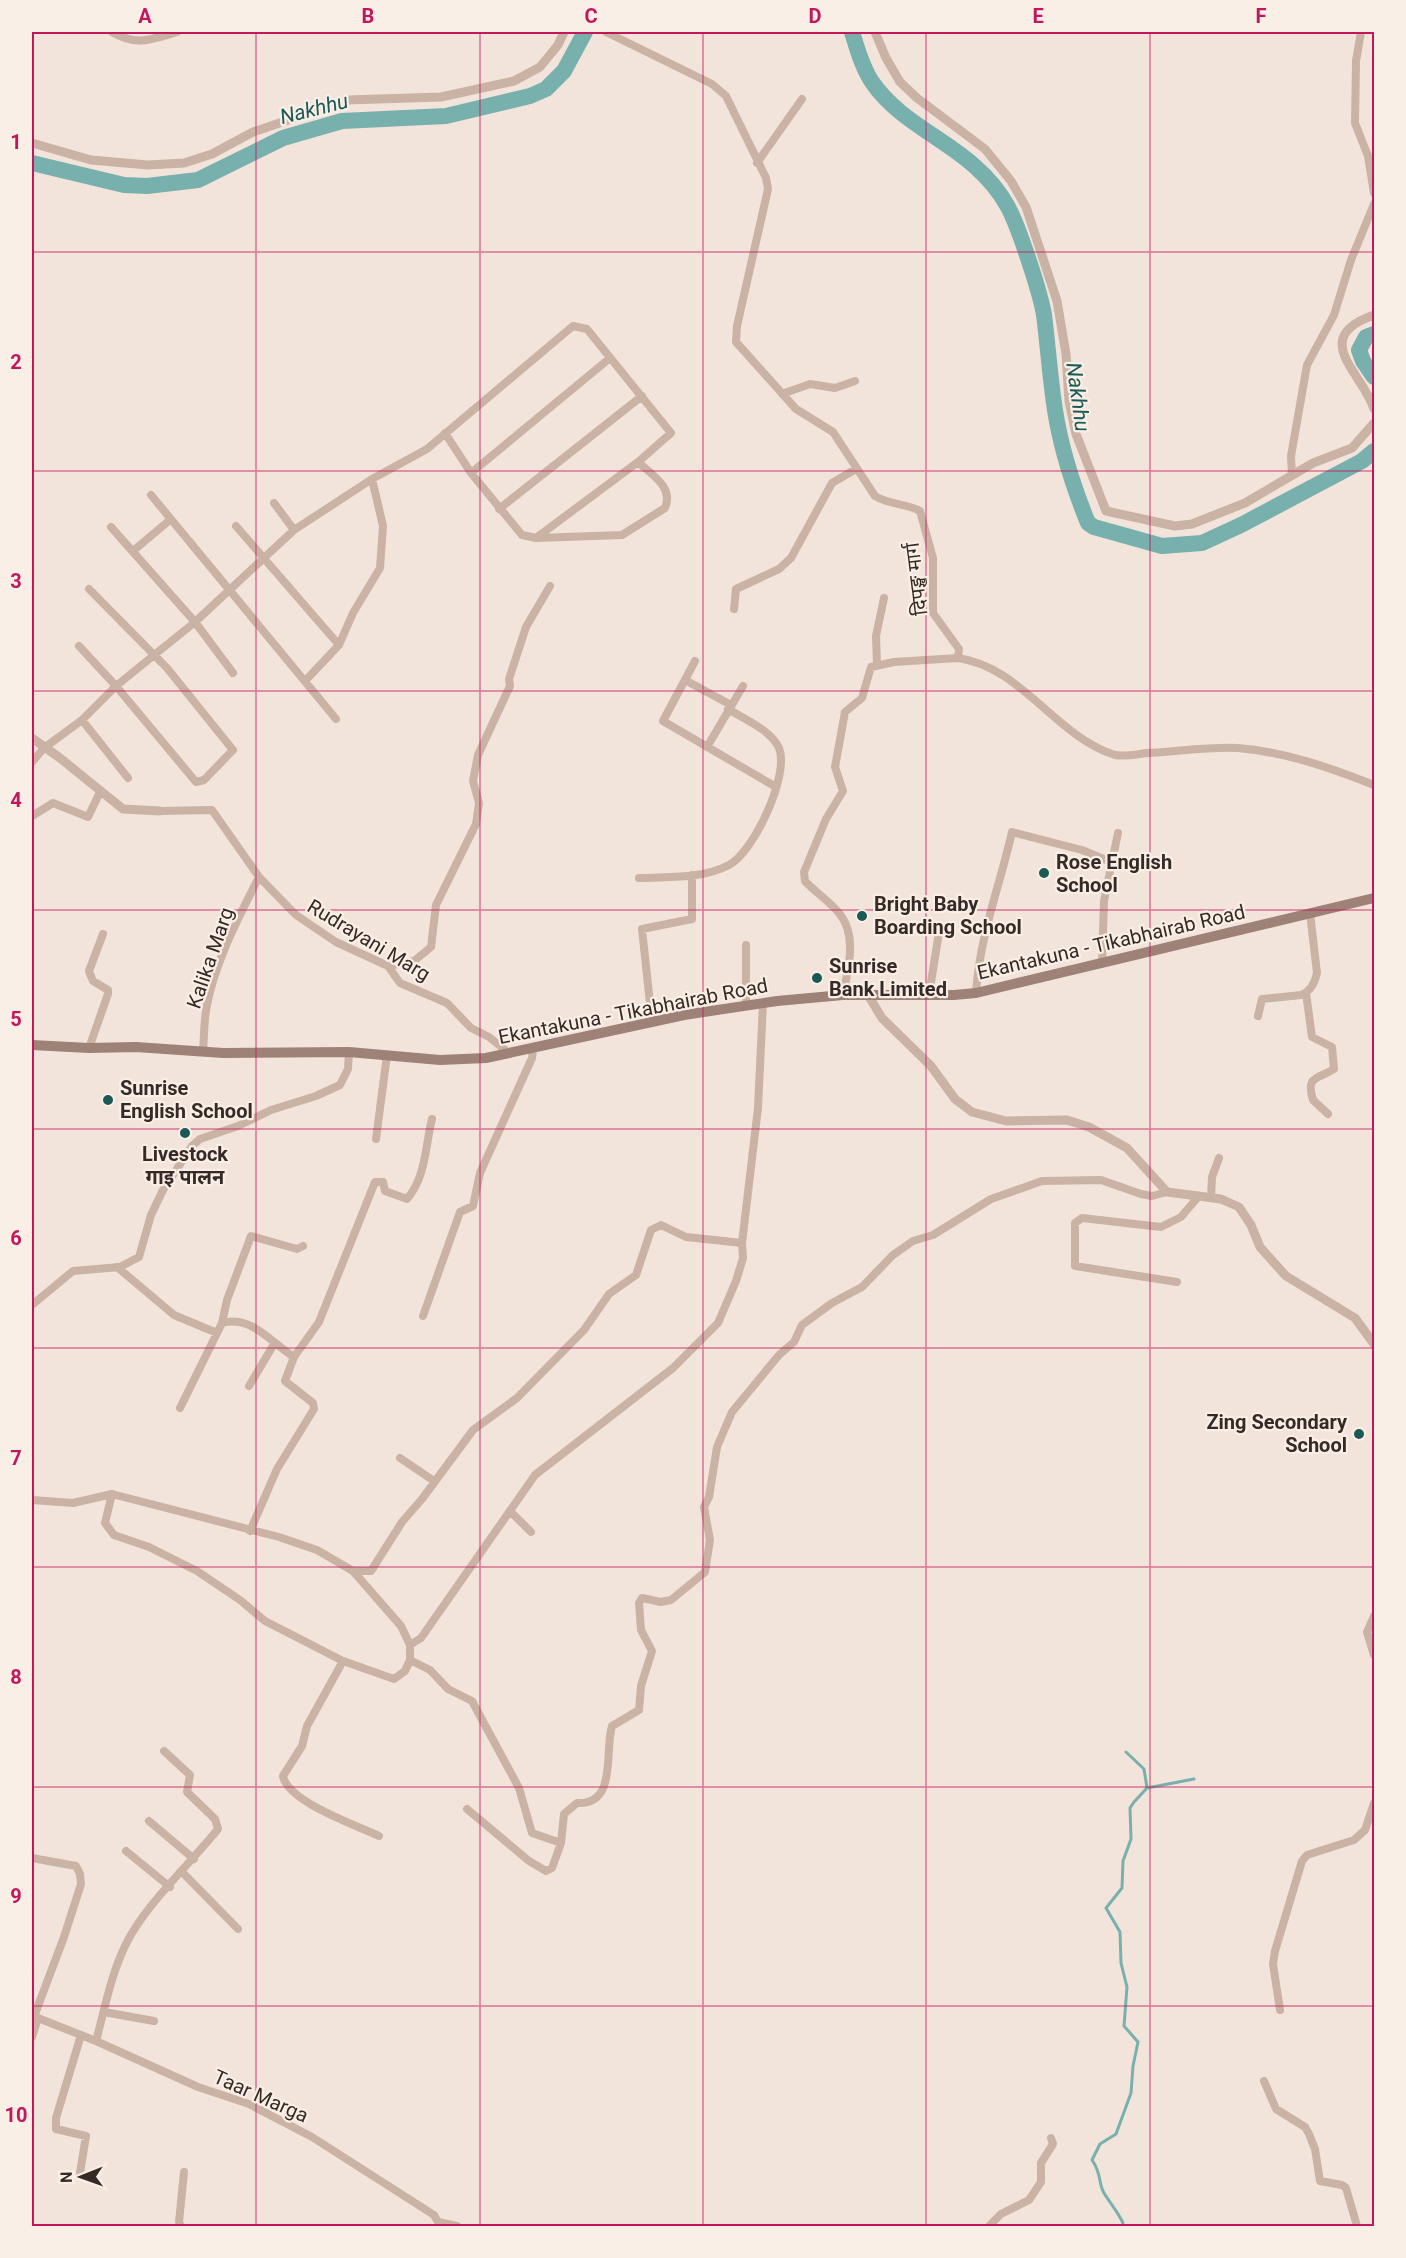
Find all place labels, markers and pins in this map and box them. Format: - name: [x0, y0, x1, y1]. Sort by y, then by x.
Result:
- place label: Rose English School: [1056, 850, 1172, 897]
- marker: Rose English School: [1037, 866, 1051, 880]
- place label: Bright Baby Boarding School: [874, 892, 1022, 939]
- marker: Bright Baby Boarding School: [855, 909, 869, 923]
- place label: Sunrise Bank Limited: [829, 954, 947, 1001]
- marker: Sunrise Bank Limited: [810, 971, 824, 985]
- place label: Sunrise English School: [120, 1076, 253, 1123]
- marker: Sunrise English School: [101, 1093, 115, 1107]
- marker: Livestock गाइ पालन: [178, 1126, 192, 1140]
- place label: Livestock गाइ पालन: [142, 1142, 228, 1189]
- place label: Zing Secondary School: [1206, 1410, 1348, 1457]
- marker: Zing Secondary School: [1352, 1427, 1366, 1441]

